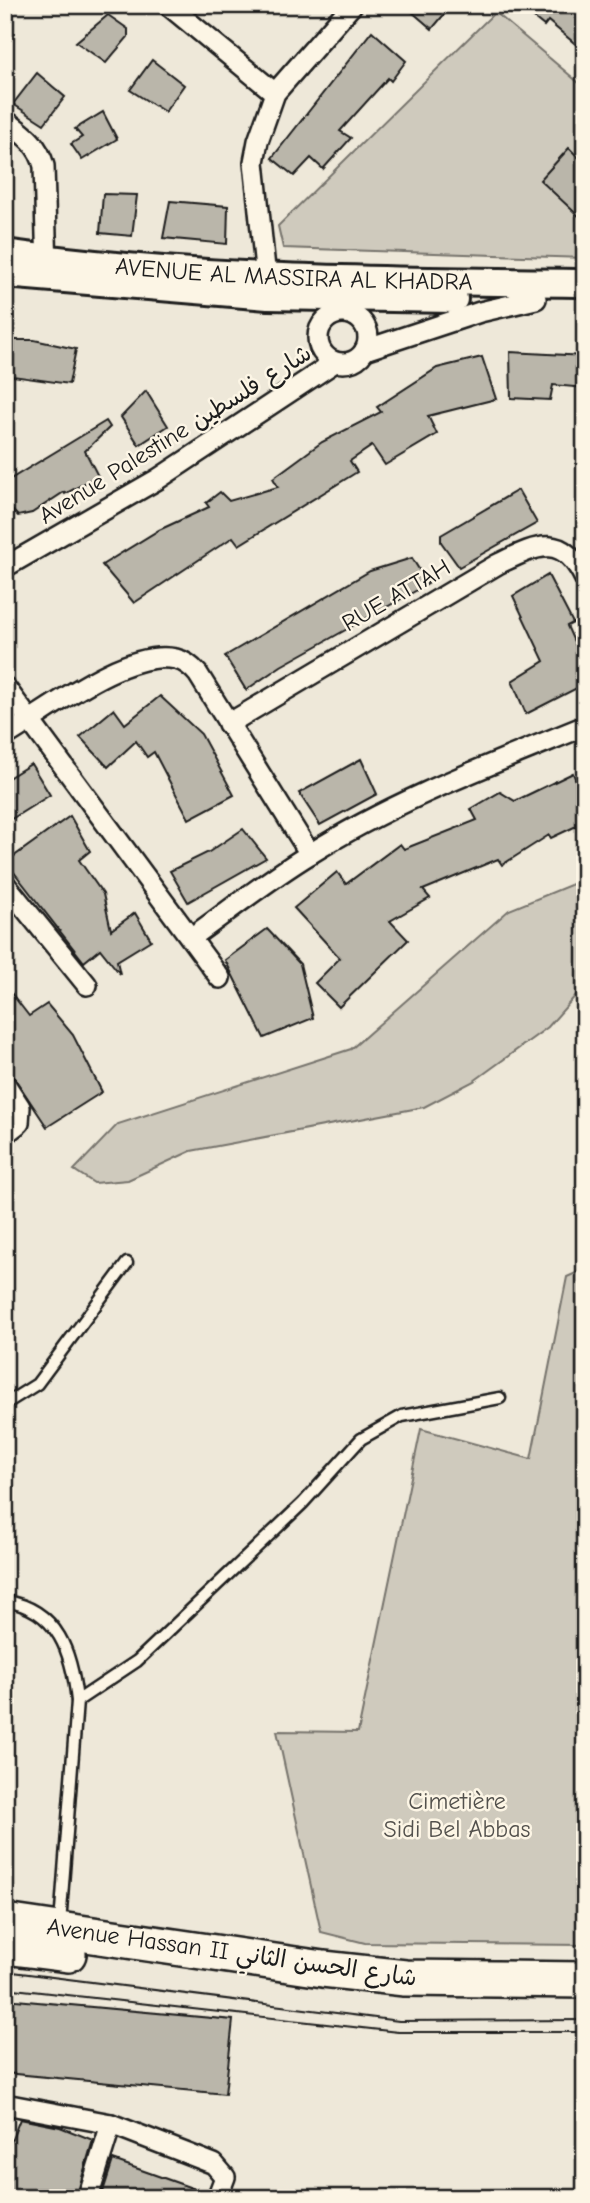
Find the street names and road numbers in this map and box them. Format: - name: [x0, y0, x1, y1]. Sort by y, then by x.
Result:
- street label: AVENUE AL MASSIRA AL KHADRA: [114, 252, 473, 296]
- street label: Avenue Palestine شارع فلسطين: [34, 338, 318, 532]
- street label: RUE ATTAH: [337, 553, 455, 637]
- street label: Avenue Hassan II شارع الحسن الثاني: [44, 1912, 419, 1999]

